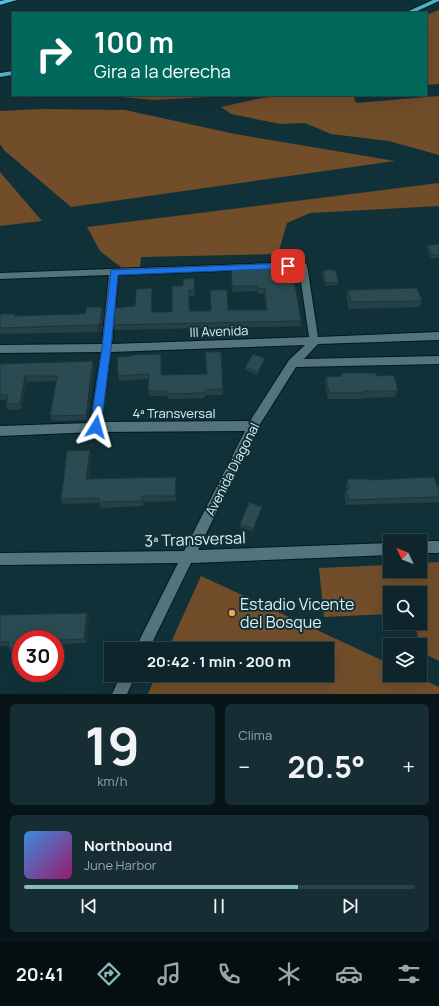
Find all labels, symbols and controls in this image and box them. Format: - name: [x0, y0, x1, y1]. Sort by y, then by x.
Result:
- text: 100 m: [94, 23, 174, 61]
- icon: right: [28, 28, 80, 80]
- text: Gira a la derecha: [94, 59, 231, 83]
- pin: [271, 249, 305, 283]
- icon: arrive: [277, 255, 299, 277]
- street label: III Avenida: [189, 321, 249, 341]
- street label: 4ª Transversal: [133, 404, 215, 422]
- position arrow: [75, 406, 117, 448]
- street label: Avenida Diagonal: [201, 419, 263, 519]
- street label: 3ª Transversal: [144, 526, 246, 552]
- north arrow: [383, 534, 427, 578]
- map controls: [383, 534, 427, 682]
- button: search: [383, 586, 427, 630]
- place label: Estadio Vicente del Bosque: [240, 593, 354, 633]
- marker: Estadio Vicente del Bosque: [227, 608, 237, 618]
- speed limit sign: 30: [12, 630, 64, 682]
- button: layers: [383, 638, 427, 682]
- text: 20:42 · 1 min · 200 m: [147, 651, 291, 672]
- text: 19: [85, 710, 140, 781]
- text: Clima: [239, 726, 272, 744]
- text: 20.5°: [287, 746, 365, 787]
- text: −: [239, 752, 250, 782]
- text: +: [402, 752, 415, 782]
- text: km/h: [97, 772, 127, 790]
- text: Northbound: [84, 835, 172, 856]
- text: June Harbor: [84, 856, 157, 874]
- icon: previous: [78, 895, 100, 917]
- icon: pause: [208, 895, 230, 917]
- icon: next: [339, 895, 361, 917]
- icon: directions: [95, 960, 123, 988]
- icon: music: [155, 960, 183, 988]
- icon: phone: [215, 960, 243, 988]
- icon: climate: [275, 960, 303, 988]
- icon: car: [335, 960, 363, 988]
- icon: filters: [395, 960, 423, 988]
- text: 20:41: [16, 962, 64, 986]

